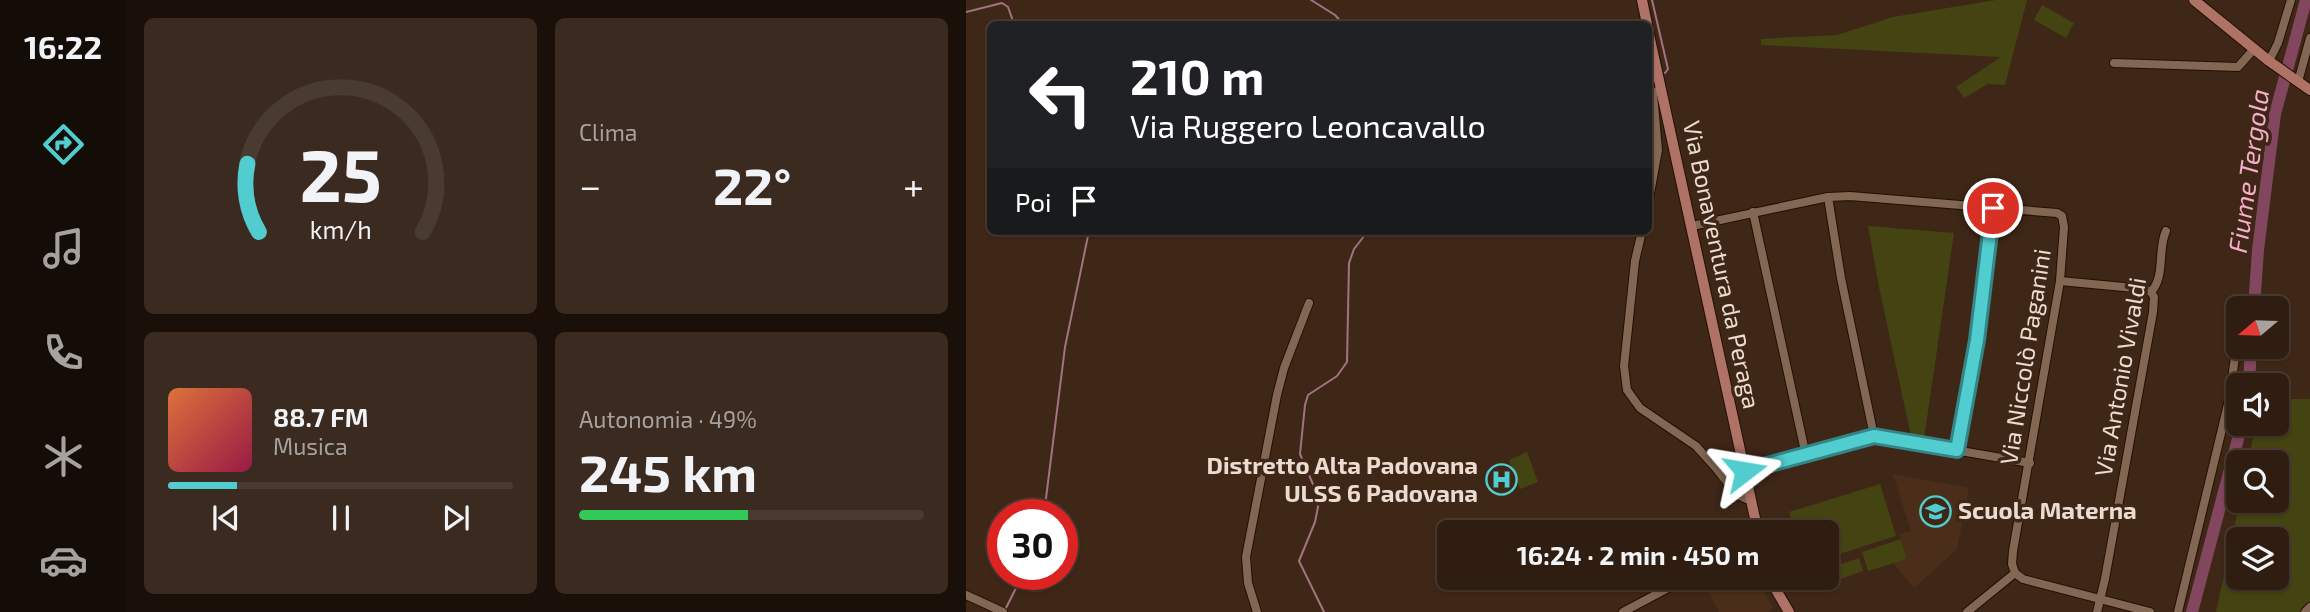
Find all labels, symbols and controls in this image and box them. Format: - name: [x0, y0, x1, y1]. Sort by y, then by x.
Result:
- text: 16:22: [24, 27, 102, 65]
- text: 210 m: [1130, 46, 1264, 105]
- icon: left: [1015, 49, 1106, 140]
- water label: Fiume Tergola: [2221, 87, 2274, 255]
- text: Via Ruggero Leoncavallo: [1130, 106, 1486, 144]
- text: Clima: [579, 118, 637, 146]
- street label: Via Bonaventura da Peraga: [1678, 118, 1767, 411]
- icon: directions: [39, 120, 88, 169]
- text: 25: [299, 129, 382, 217]
- text: 22°: [713, 153, 791, 215]
- text: −: [579, 162, 601, 208]
- text: +: [903, 162, 924, 208]
- pin: [1963, 178, 2023, 238]
- icon: arrive: [1065, 182, 1103, 220]
- text: Poi: [1015, 186, 1051, 217]
- icon: arrive: [1974, 189, 2012, 227]
- text: km/h: [309, 214, 372, 244]
- icon: music: [39, 224, 88, 273]
- street label: Via Niccolò Paganini: [1993, 247, 2056, 467]
- street label: Via Antonio Vivaldi: [2088, 275, 2151, 479]
- north arrow: [2226, 296, 2289, 359]
- map controls: [2226, 296, 2289, 590]
- icon: phone: [39, 328, 88, 377]
- button: sound: [2226, 373, 2289, 436]
- text: 88.7 FM: [273, 401, 369, 432]
- text: Autonomia · 49%: [579, 405, 757, 433]
- icon: climate: [39, 432, 88, 481]
- text: Musica: [273, 432, 348, 460]
- position arrow: [1708, 434, 1782, 508]
- text: 245 km: [579, 440, 757, 502]
- place label: Distretto Alta Padovana ULSS 6 Padovana: [1207, 450, 1478, 507]
- button: search: [2226, 450, 2289, 513]
- hospital icon: Distretto Alta Padovana ULSS 6 Padovana: [1484, 463, 1518, 497]
- school or university icon: Scuola Materna: [1918, 494, 1952, 528]
- place label: Scuola Materna: [1958, 495, 2137, 524]
- icon: previous: [207, 499, 245, 537]
- icon: pause: [322, 499, 360, 537]
- icon: next: [437, 499, 475, 537]
- speed limit sign: 30: [987, 499, 1078, 590]
- button: layers: [2226, 527, 2289, 590]
- icon: car: [39, 536, 88, 585]
- text: 16:24 · 2 min · 450 m: [1517, 539, 1759, 570]

